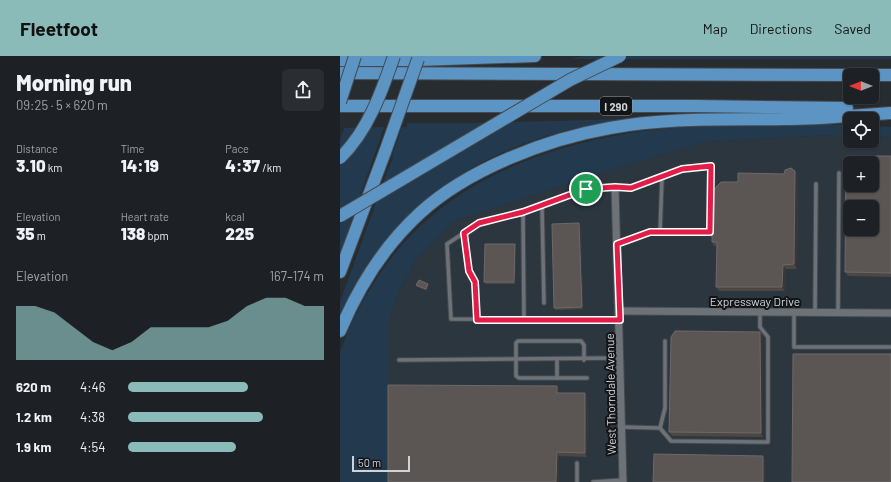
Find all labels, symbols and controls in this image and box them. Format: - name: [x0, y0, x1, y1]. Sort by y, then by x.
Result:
- text: Fleetfoot: [20, 17, 98, 40]
- text: Map: [703, 20, 728, 37]
- text: Directions: [750, 20, 812, 37]
- text: Saved: [834, 20, 871, 37]
- north arrow: [843, 68, 879, 104]
- map controls: [843, 68, 879, 236]
- text: Morning run: [16, 69, 132, 95]
- button: share: [282, 69, 324, 111]
- text: 09:25 · 5 × 620 m: [16, 97, 108, 113]
- road number: I 290: [600, 97, 632, 115]
- button: locate: [843, 112, 879, 148]
- text: Distance: [16, 142, 58, 155]
- text: Time: [121, 142, 144, 155]
- text: Pace: [225, 142, 249, 155]
- text: 3.10: [16, 155, 46, 175]
- text: 14:19: [121, 155, 159, 175]
- text: 4:37: [225, 155, 260, 175]
- button: +: [843, 156, 879, 192]
- text: km: [46, 161, 62, 174]
- text: /km: [260, 161, 281, 174]
- pin: [569, 172, 603, 206]
- icon: arrive: [575, 178, 597, 200]
- button: −: [843, 200, 879, 236]
- text: Elevation: [16, 210, 60, 223]
- text: Heart rate: [121, 210, 169, 223]
- text: kcal: [225, 210, 245, 223]
- text: 35: [16, 223, 35, 243]
- text: 138: [121, 223, 145, 243]
- text: 225: [225, 223, 254, 243]
- text: m: [35, 229, 46, 242]
- text: bpm: [145, 229, 169, 242]
- text: Elevation: [16, 268, 68, 284]
- text: 167–174 m: [270, 268, 324, 284]
- street label: Expressway Drive: [710, 294, 800, 308]
- street label: West Thorndale Avenue: [602, 333, 618, 455]
- text: 620 m: [16, 379, 51, 395]
- text: 4:46: [80, 379, 105, 395]
- text: 1.2 km: [16, 409, 52, 425]
- text: 4:38: [80, 409, 105, 425]
- text: 1.9 km: [16, 439, 51, 455]
- text: 4:54: [80, 439, 105, 455]
- scale bar: [352, 454, 410, 473]
- text: 50 m: [358, 456, 381, 469]

